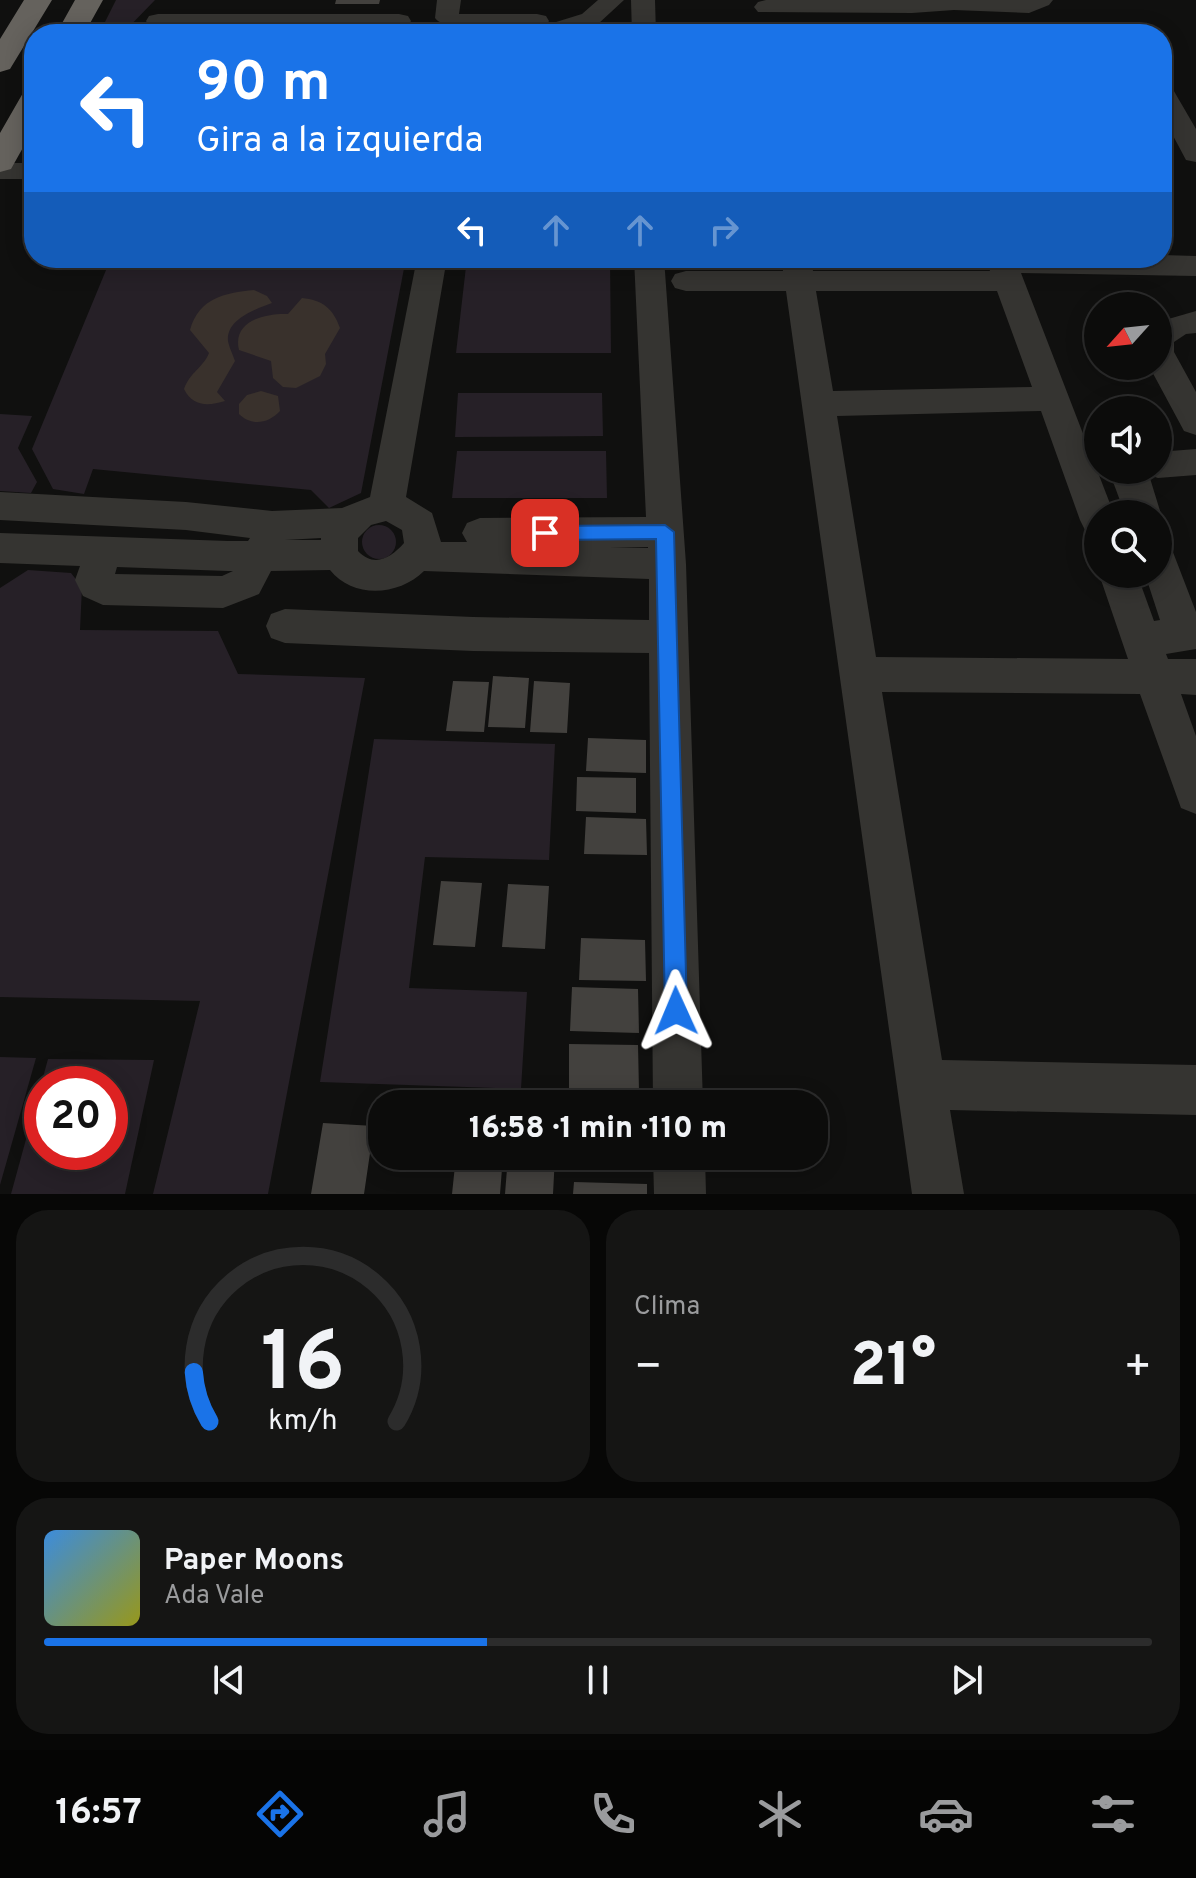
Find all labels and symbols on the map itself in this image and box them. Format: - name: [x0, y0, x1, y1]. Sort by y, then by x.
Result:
- north arrow: [1084, 292, 1172, 380]
- pin: [511, 499, 579, 567]
- position arrow: [634, 969, 718, 1053]
- speed limit sign: 20: [24, 1066, 128, 1170]

